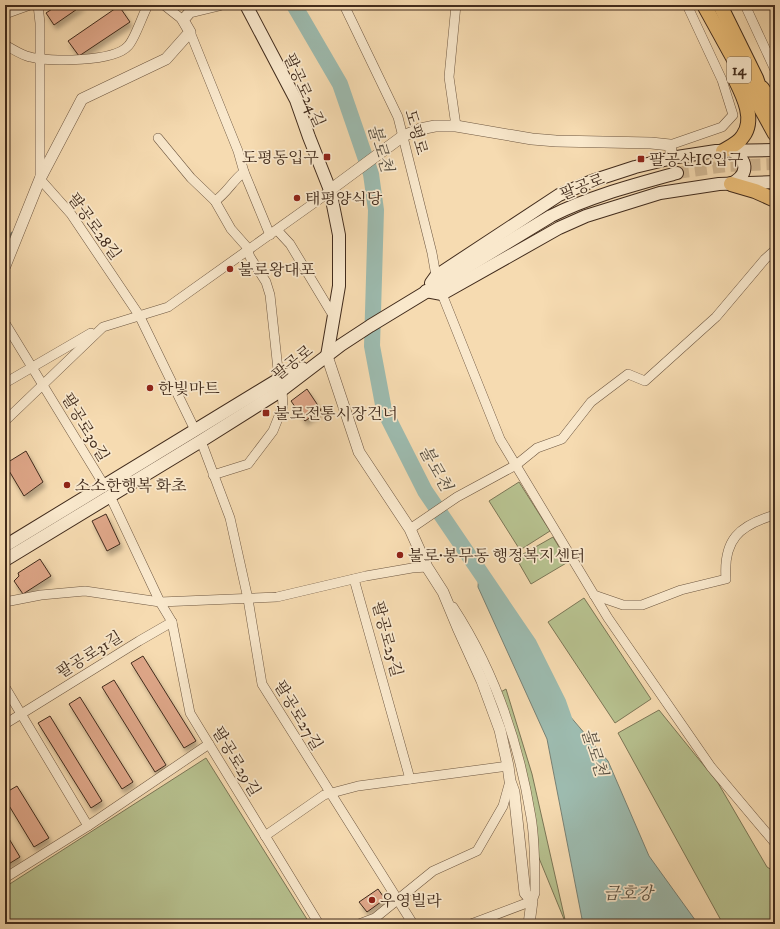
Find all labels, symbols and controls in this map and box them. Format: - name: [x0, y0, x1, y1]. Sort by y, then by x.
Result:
- street label: 팔공로24길: [279, 50, 329, 131]
- road number: 14: [727, 57, 751, 83]
- street label: 도평로: [400, 107, 432, 158]
- water label: 불로천: [362, 122, 398, 177]
- place label: 도평동입구: [242, 148, 319, 168]
- place label: 팔공산IC입구: [649, 150, 743, 170]
- marker: 도평동입구: [322, 152, 332, 162]
- marker: 팔공산IC입구: [636, 154, 646, 164]
- street label: 팔공로: [557, 169, 608, 205]
- street label: 팔공로28길: [63, 189, 125, 264]
- place label: 태평양식당: [305, 189, 383, 209]
- marker: 태평양식당: [292, 193, 302, 203]
- place label: 불로왕대포: [238, 260, 316, 280]
- marker: 불로왕대포: [225, 264, 235, 274]
- street label: 팔공로: [268, 340, 317, 385]
- place label: 한빛마트: [158, 379, 220, 399]
- marker: 한빛마트: [145, 383, 155, 393]
- street label: 팔공로30길: [57, 390, 113, 465]
- place label: 불로전통시장건너: [274, 404, 398, 424]
- marker: 불로전통시장건너: [261, 408, 271, 418]
- water label: 불로천: [414, 442, 457, 497]
- place label: 소소한행복 화초: [75, 476, 187, 496]
- marker: 소소한행복 화초: [62, 480, 72, 490]
- place label: 불로·봉무동 행정복지센터: [408, 546, 585, 566]
- marker: 불로·봉무동 행정복지센터: [395, 550, 405, 560]
- street label: 팔공로25길: [367, 599, 407, 679]
- street label: 팔공로31길: [53, 627, 126, 683]
- street label: 팔공로27길: [270, 677, 327, 754]
- street label: 팔공로29길: [208, 723, 265, 800]
- water label: 불로천: [576, 725, 613, 781]
- water label: 금호강: [603, 883, 655, 905]
- place label: 우영빌라: [380, 891, 442, 911]
- marker: 우영빌라: [367, 895, 377, 905]

